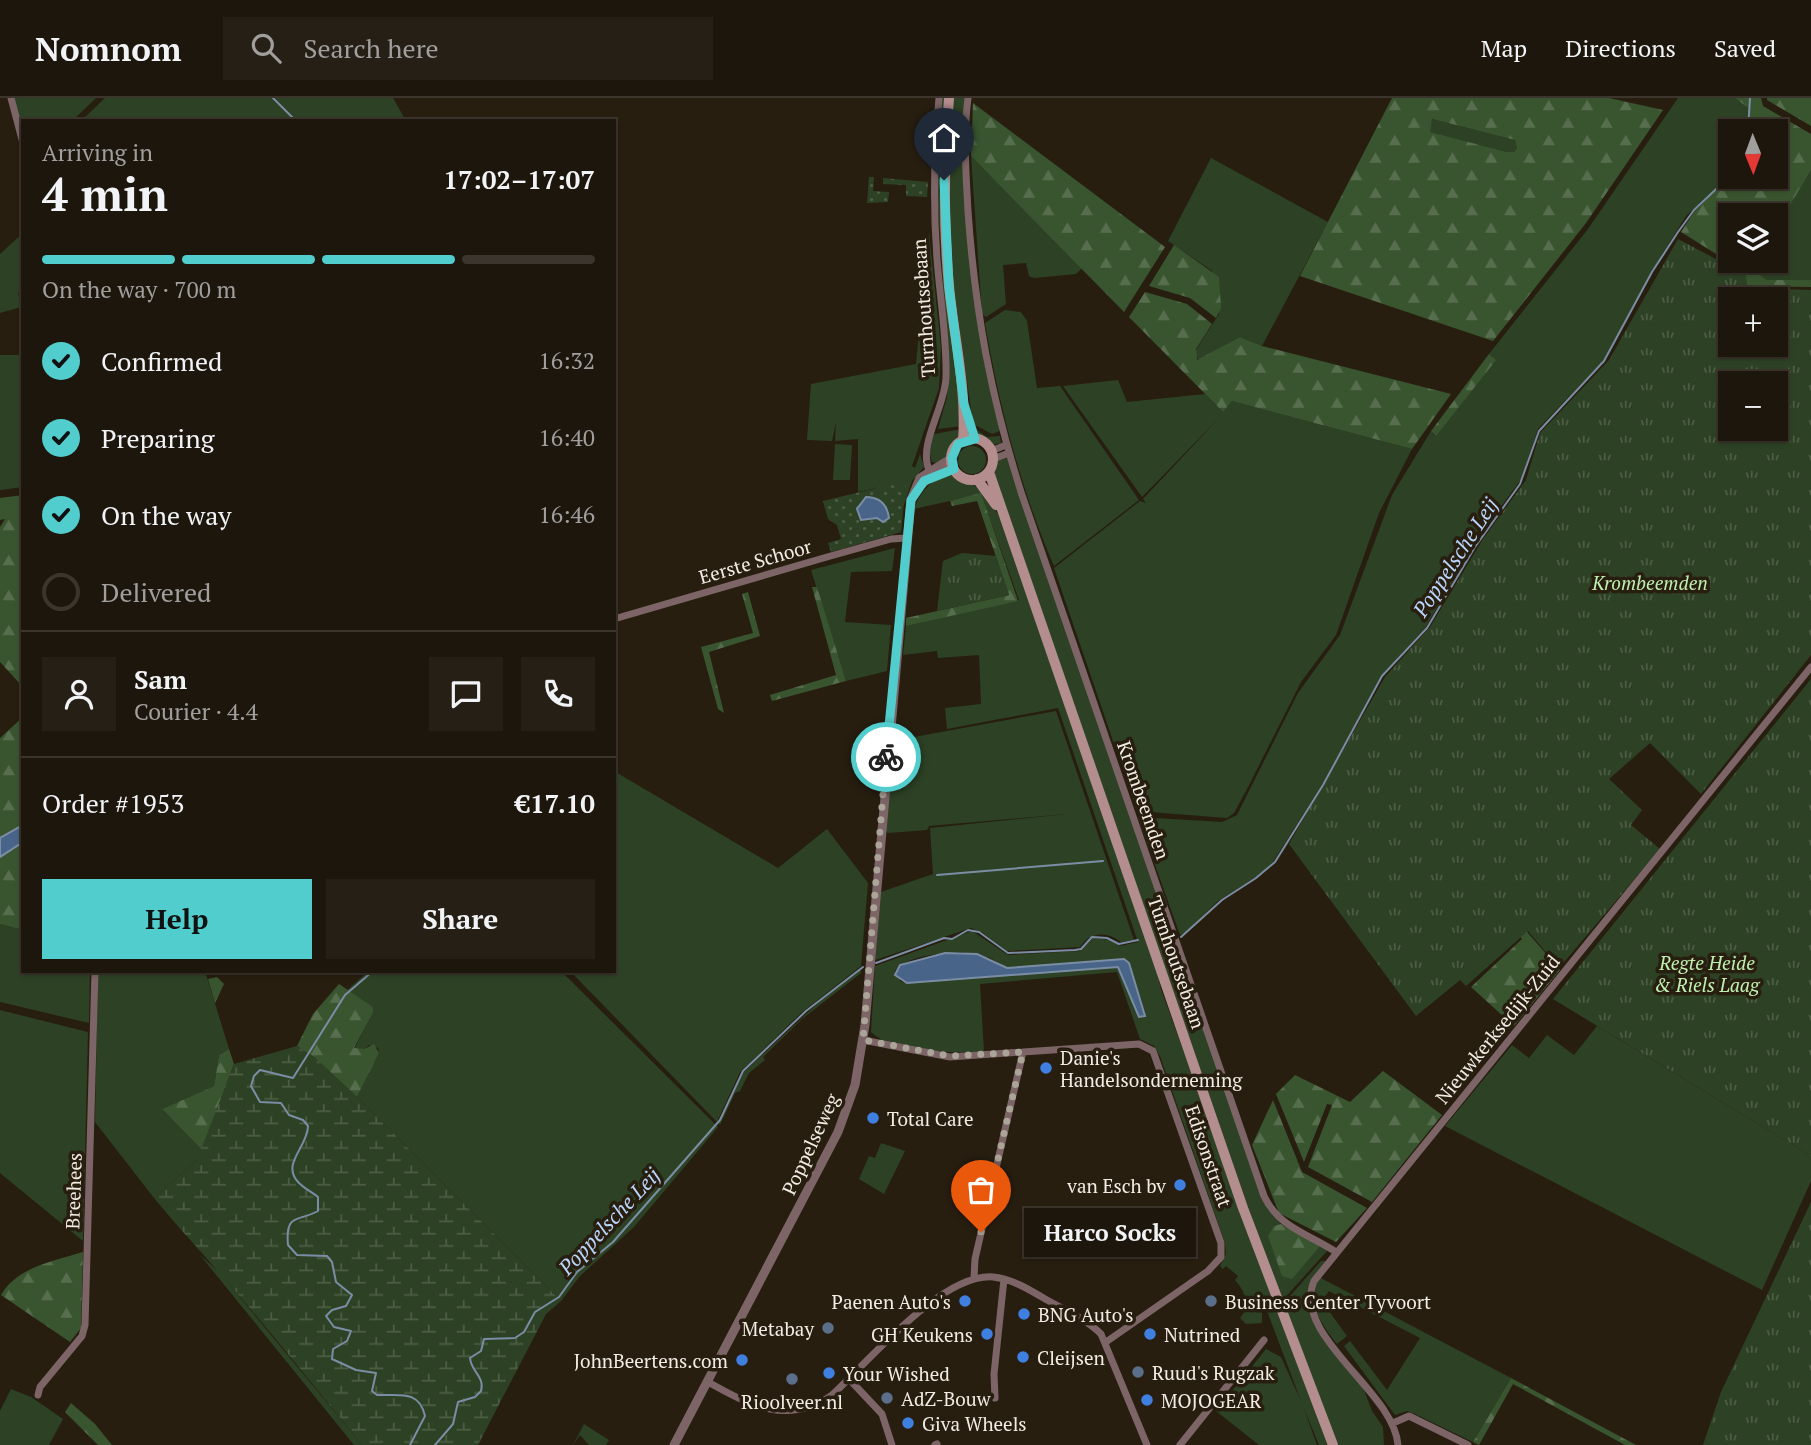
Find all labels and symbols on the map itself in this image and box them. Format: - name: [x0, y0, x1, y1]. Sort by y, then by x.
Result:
- pin: [914, 108, 974, 180]
- north arrow: [1718, 119, 1788, 189]
- street label: Turnhoutsebaan: [906, 238, 940, 378]
- water label: Poppelsche Leij: [1405, 492, 1504, 623]
- street label: Eerste Schoor: [696, 533, 815, 589]
- park label: Krombeemden: [1591, 570, 1708, 595]
- courier: [851, 722, 921, 792]
- street label: Krombeemden: [1112, 737, 1176, 863]
- street label: Turnhoutsebaan: [1143, 892, 1211, 1032]
- street label: Nieuwkerksedijk-Zuid: [1429, 949, 1565, 1109]
- park label: Regte Heide & Riels Laag: [1655, 950, 1761, 997]
- place label: Danie's Handelsonderneming: [1060, 1045, 1243, 1092]
- marker: Danie's Handelsonderneming: [1038, 1060, 1054, 1076]
- street label: Poppelseweg: [776, 1088, 845, 1199]
- street label: Edisonstraat: [1180, 1102, 1238, 1210]
- place label: Total Care: [887, 1106, 974, 1131]
- marker: Total Care: [865, 1110, 881, 1126]
- street label: Breehees: [59, 1152, 87, 1230]
- pin: [951, 1160, 1011, 1232]
- water label: Poppelsche Leij: [551, 1161, 666, 1281]
- place label: van Esch bv: [1066, 1173, 1166, 1198]
- marker: van Esch bv: [1172, 1177, 1188, 1193]
- callout: Harco Socks: [1023, 1208, 1194, 1256]
- place label: Paenen Auto's: [832, 1289, 951, 1314]
- place label: Business Center Tyvoort: [1225, 1289, 1431, 1314]
- marker: Paenen Auto's: [957, 1293, 973, 1309]
- marker: Business Center Tyvoort: [1203, 1293, 1219, 1309]
- place label: BNG Auto's: [1038, 1302, 1134, 1327]
- marker: BNG Auto's: [1016, 1306, 1032, 1322]
- place label: Metabay: [742, 1316, 814, 1341]
- marker: Metabay: [820, 1320, 836, 1336]
- place label: GH Keukens: [871, 1322, 973, 1347]
- place label: Nutrined: [1164, 1322, 1241, 1347]
- marker: GH Keukens: [979, 1326, 995, 1342]
- marker: Nutrined: [1142, 1326, 1158, 1342]
- place label: Cleijsen: [1037, 1345, 1105, 1370]
- place label: JohnBeertens.com: [574, 1348, 729, 1373]
- marker: Cleijsen: [1015, 1349, 1031, 1365]
- marker: JohnBeertens.com: [734, 1352, 750, 1368]
- place label: Ruud's Rugzak: [1152, 1360, 1275, 1385]
- place label: Your Wished: [843, 1361, 950, 1386]
- marker: Ruud's Rugzak: [1130, 1364, 1146, 1380]
- marker: Your Wished: [821, 1365, 837, 1381]
- marker: Rioolveer.nl: [784, 1371, 800, 1387]
- place label: AdZ-Bouw: [901, 1386, 992, 1411]
- place label: MOJOGEAR: [1161, 1388, 1261, 1413]
- place label: Rioolveer.nl: [741, 1389, 843, 1414]
- marker: AdZ-Bouw: [879, 1390, 895, 1406]
- marker: MOJOGEAR: [1139, 1392, 1155, 1408]
- place label: Giva Wheels: [922, 1411, 1027, 1436]
- marker: Giva Wheels: [900, 1415, 916, 1431]

